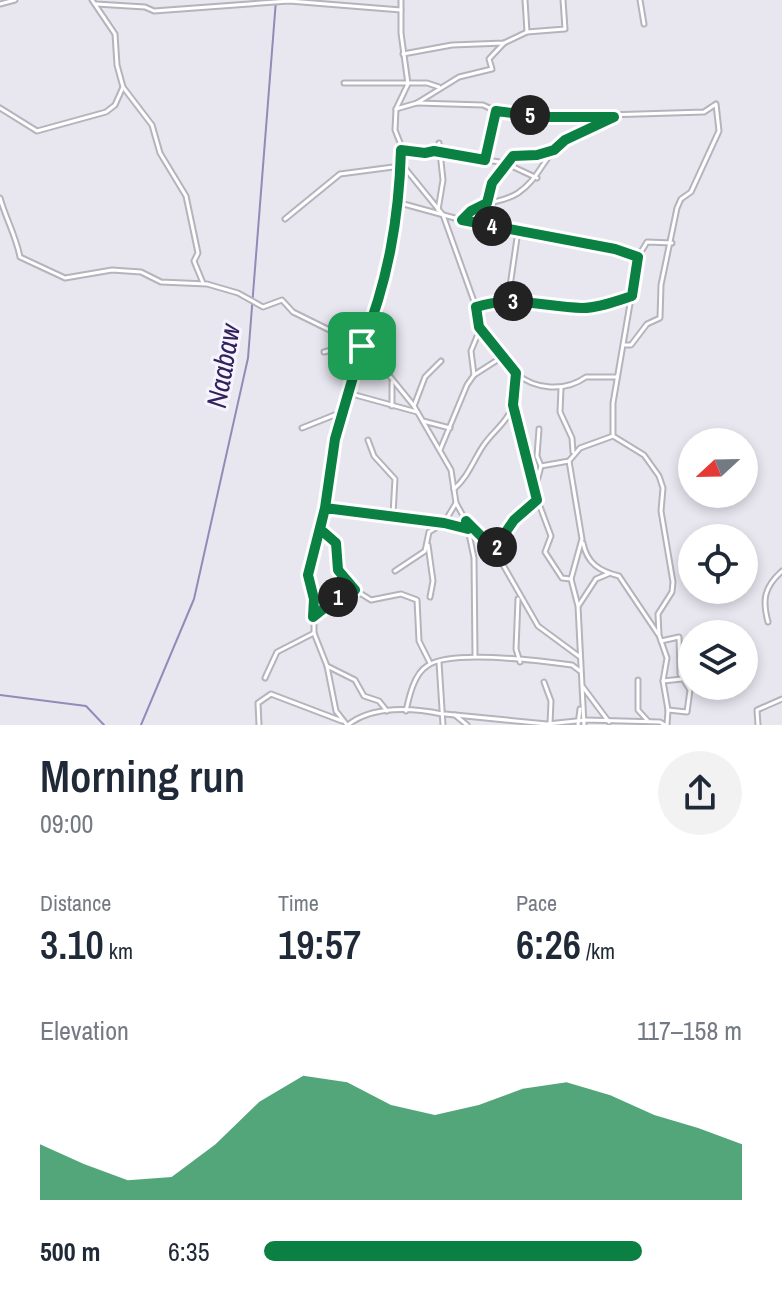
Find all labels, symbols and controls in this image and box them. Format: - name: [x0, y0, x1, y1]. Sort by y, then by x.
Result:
- pin: 5: [510, 95, 550, 135]
- text: 5: [525, 100, 535, 130]
- pin: 4: [472, 206, 512, 246]
- text: 4: [487, 211, 497, 241]
- pin: 3: [493, 281, 533, 321]
- text: 3: [508, 286, 518, 316]
- pin: [328, 312, 396, 380]
- water label: Naabaw: [197, 320, 249, 411]
- icon: arrive: [340, 324, 384, 368]
- north arrow: [678, 428, 758, 508]
- map controls: [678, 428, 758, 700]
- button: locate: [678, 524, 758, 604]
- pin: 2: [477, 527, 517, 567]
- text: 2: [492, 532, 502, 562]
- pin: 1: [318, 577, 358, 617]
- text: 1: [333, 582, 343, 612]
- button: layers: [678, 620, 758, 700]
- text: Morning run: [40, 746, 245, 806]
- button: share: [658, 751, 742, 835]
- text: 09:00: [40, 806, 93, 841]
- text: Distance: [40, 888, 111, 918]
- text: Time: [278, 888, 319, 918]
- text: Pace: [516, 888, 557, 918]
- text: 3.10: [40, 918, 104, 971]
- text: 19:57: [278, 918, 361, 971]
- text: 6:26: [516, 918, 581, 971]
- text: km: [104, 936, 133, 966]
- text: /km: [581, 936, 615, 966]
- text: Elevation: [40, 1013, 129, 1048]
- text: 117–158 m: [637, 1013, 742, 1048]
- text: 500 m: [40, 1234, 100, 1269]
- text: 6:35: [168, 1234, 210, 1269]

